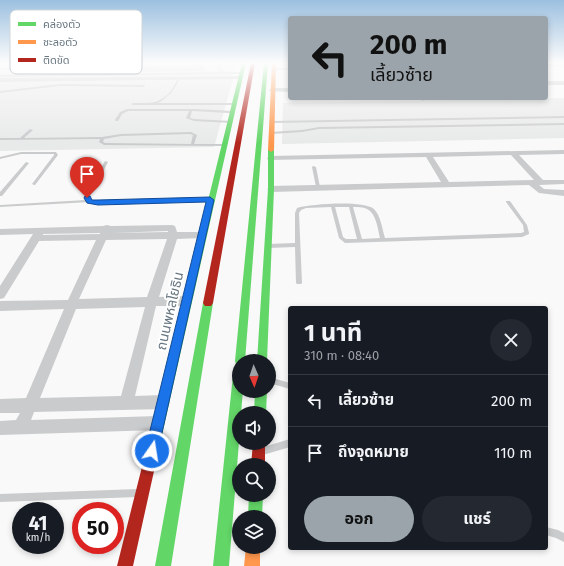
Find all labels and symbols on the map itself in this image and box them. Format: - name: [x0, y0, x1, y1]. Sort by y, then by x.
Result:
- legend: [10, 10, 142, 74]
- text: คล่องตัว: [43, 18, 81, 31]
- text: ชะลอตัว: [43, 36, 78, 49]
- text: ติดขัด: [43, 54, 70, 67]
- pin: [70, 157, 104, 198]
- street label: ถนนพหลโยธิน: [153, 270, 187, 352]
- north arrow: [232, 354, 276, 398]
- position arrow: [131, 430, 173, 472]
- speed limit sign: 50: [72, 502, 124, 554]

